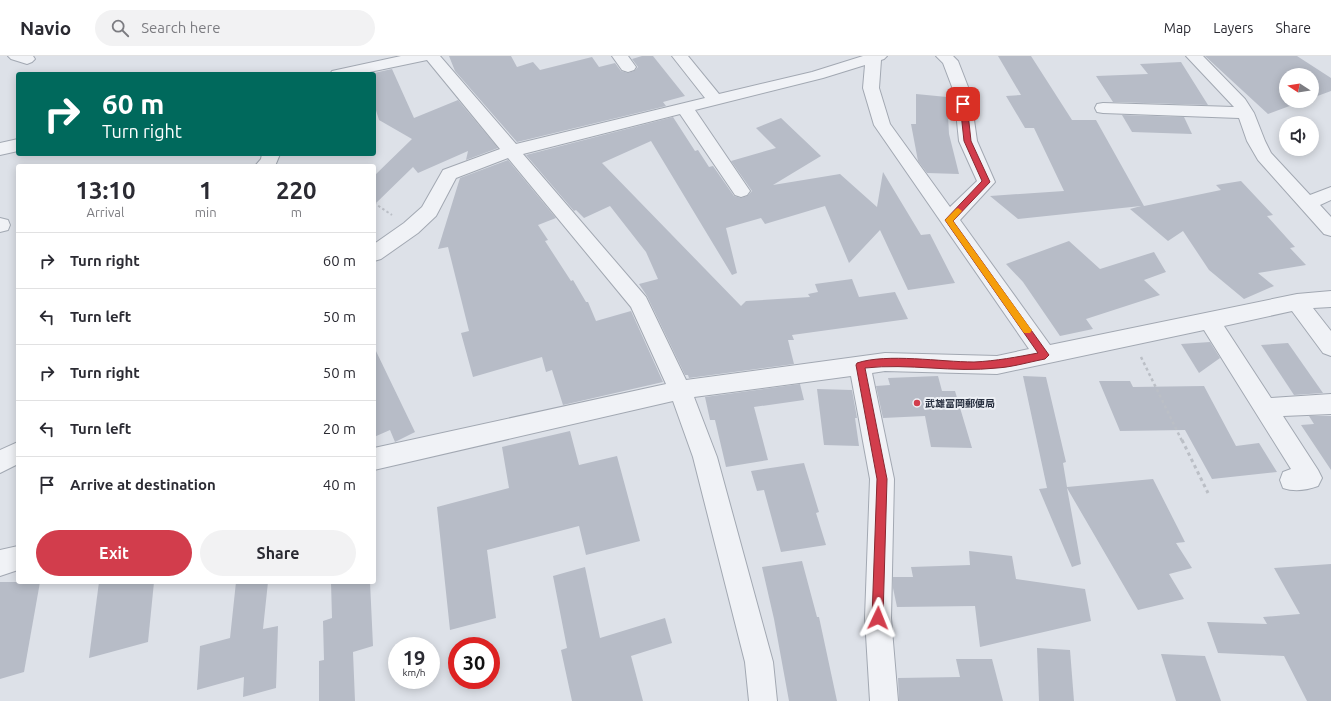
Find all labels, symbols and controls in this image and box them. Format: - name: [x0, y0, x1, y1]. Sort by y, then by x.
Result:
- search box: [95, 10, 375, 46]
- text: Navio: [20, 17, 71, 39]
- icon: search: [109, 17, 131, 39]
- text: Search here: [141, 19, 220, 36]
- text: Map: [1164, 20, 1191, 36]
- text: Layers: [1213, 20, 1253, 36]
- text: Share: [1275, 20, 1311, 36]
- north arrow: [1279, 68, 1319, 108]
- map controls: [1279, 68, 1319, 156]
- pin: [946, 87, 980, 121]
- icon: right: [36, 88, 88, 140]
- text: 60 m: [102, 88, 164, 119]
- icon: arrive: [952, 93, 974, 115]
- button: sound: [1279, 116, 1319, 156]
- text: Turn right: [102, 121, 182, 141]
- text: 13:10: [75, 177, 135, 204]
- text: 1: [199, 177, 212, 204]
- text: 220: [276, 177, 317, 204]
- text: Arrival: [86, 205, 124, 219]
- text: min: [195, 205, 217, 219]
- text: m: [291, 205, 302, 219]
- icon: right: [36, 250, 58, 272]
- text: Turn right: [70, 252, 140, 269]
- text: 60 m: [323, 252, 356, 269]
- icon: left: [36, 306, 58, 328]
- text: Turn left: [70, 308, 131, 325]
- text: 50 m: [323, 308, 356, 325]
- icon: right: [36, 362, 58, 384]
- text: Turn right: [70, 364, 140, 381]
- text: 50 m: [323, 364, 356, 381]
- marker: 武雄富岡郵便局: [912, 398, 922, 408]
- place label: 武雄富岡郵便局: [925, 398, 995, 409]
- icon: left: [36, 418, 58, 440]
- text: Turn left: [70, 420, 131, 437]
- text: 20 m: [323, 420, 356, 437]
- icon: arrive: [36, 474, 58, 496]
- text: Arrive at destination: [70, 476, 216, 493]
- text: 40 m: [323, 476, 356, 493]
- button: Exit: [36, 530, 192, 576]
- button: Share: [200, 530, 356, 576]
- position arrow: [857, 597, 899, 639]
- speed limit sign: 30: [448, 637, 500, 689]
- text: 19: [403, 646, 425, 669]
- text: km/h: [402, 667, 426, 678]

